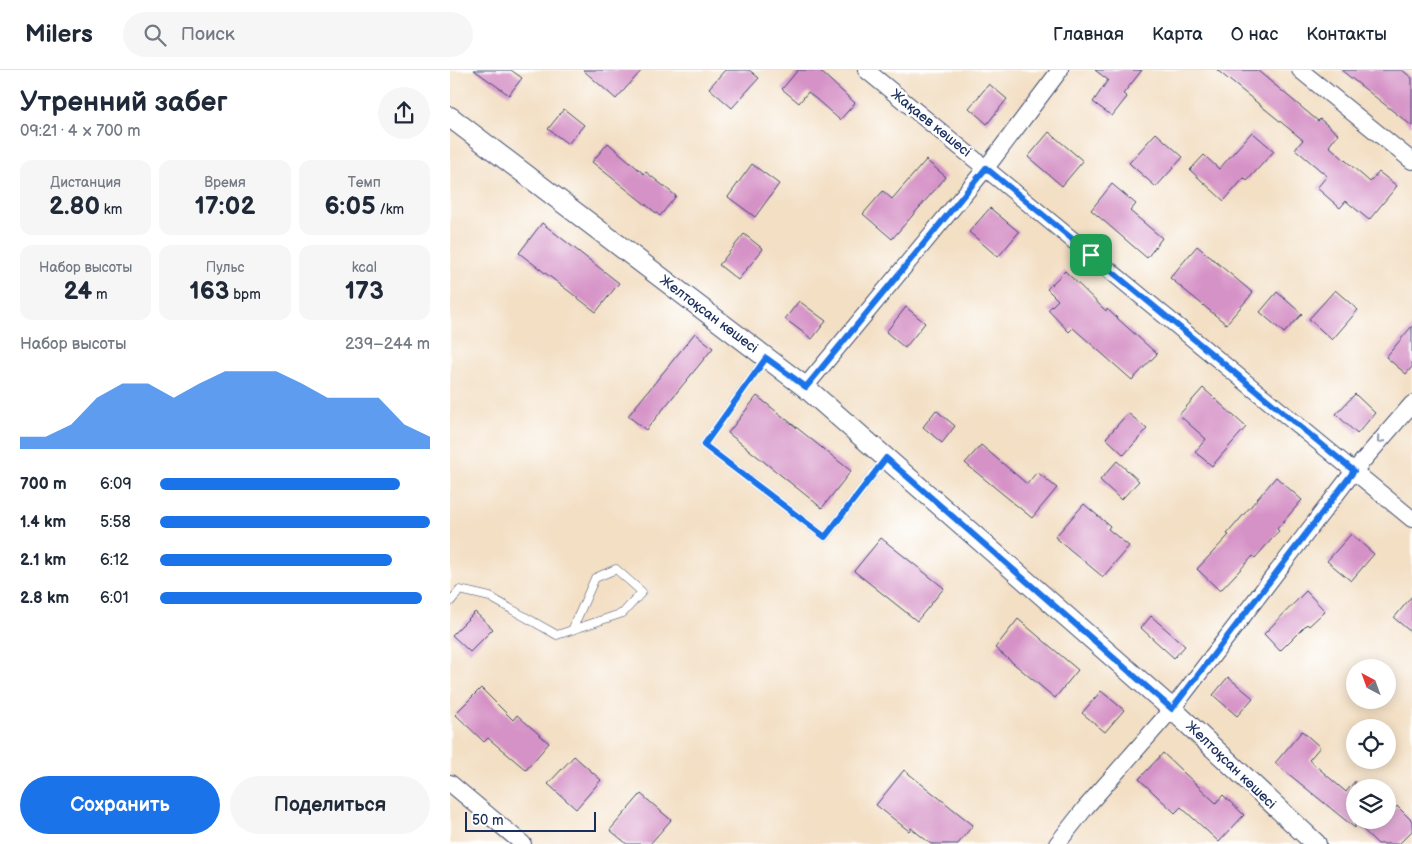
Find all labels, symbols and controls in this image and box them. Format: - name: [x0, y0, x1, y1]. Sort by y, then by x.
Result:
- search box: [123, 12, 473, 57]
- text: Milers: [25, 20, 93, 49]
- icon: search: [141, 21, 169, 49]
- text: Поиск: [181, 23, 235, 46]
- text: Главная: [1053, 24, 1124, 45]
- text: Карта: [1152, 24, 1203, 45]
- text: О нас: [1231, 24, 1278, 45]
- text: Контакты: [1306, 24, 1387, 45]
- street label: Жақаев көшесі: [887, 85, 975, 161]
- text: Утренний забег: [20, 86, 228, 119]
- button: share: [378, 87, 430, 139]
- text: 09:21 · 4 × 700 m: [20, 122, 141, 141]
- text: Дистанция: [50, 174, 121, 191]
- text: Время: [204, 174, 246, 191]
- text: Темп: [348, 174, 381, 191]
- text: 2.80: [49, 191, 100, 222]
- text: 17:02: [195, 191, 255, 222]
- text: 6:05: [324, 191, 376, 222]
- text: km: [100, 201, 122, 218]
- text: /km: [376, 201, 404, 218]
- pin: [1070, 234, 1112, 276]
- icon: arrive: [1077, 241, 1105, 269]
- text: Набор высоты: [39, 259, 132, 276]
- text: Пульс: [206, 259, 244, 276]
- text: kcal: [352, 259, 377, 276]
- street label: Желтоқсан көшесі: [656, 271, 762, 357]
- text: 24: [64, 276, 92, 307]
- text: 163: [189, 276, 229, 307]
- text: 173: [345, 276, 384, 307]
- text: m: [92, 286, 108, 303]
- text: bpm: [229, 286, 261, 303]
- text: Набор высоты: [20, 335, 127, 354]
- text: 239–244 m: [345, 335, 430, 354]
- one-way arrow: [1377, 435, 1386, 444]
- text: 700 m: [20, 475, 67, 494]
- text: 6:09: [100, 475, 132, 494]
- text: 1.4 km: [20, 513, 66, 532]
- text: 5:58: [100, 513, 131, 532]
- text: 2.1 km: [20, 551, 66, 570]
- text: 6:12: [100, 551, 129, 570]
- text: 2.8 km: [20, 589, 69, 608]
- text: 6:01: [100, 589, 129, 608]
- north arrow: [1346, 659, 1396, 709]
- map controls: [1346, 659, 1396, 829]
- street label: Желтоқсан көшесі: [1182, 718, 1280, 812]
- button: locate: [1346, 719, 1396, 769]
- button: Сохранить: [20, 776, 220, 834]
- button: Поделиться: [230, 776, 430, 834]
- button: layers: [1346, 779, 1396, 829]
- scale bar: [465, 809, 596, 832]
- text: 50 m: [472, 812, 504, 829]

